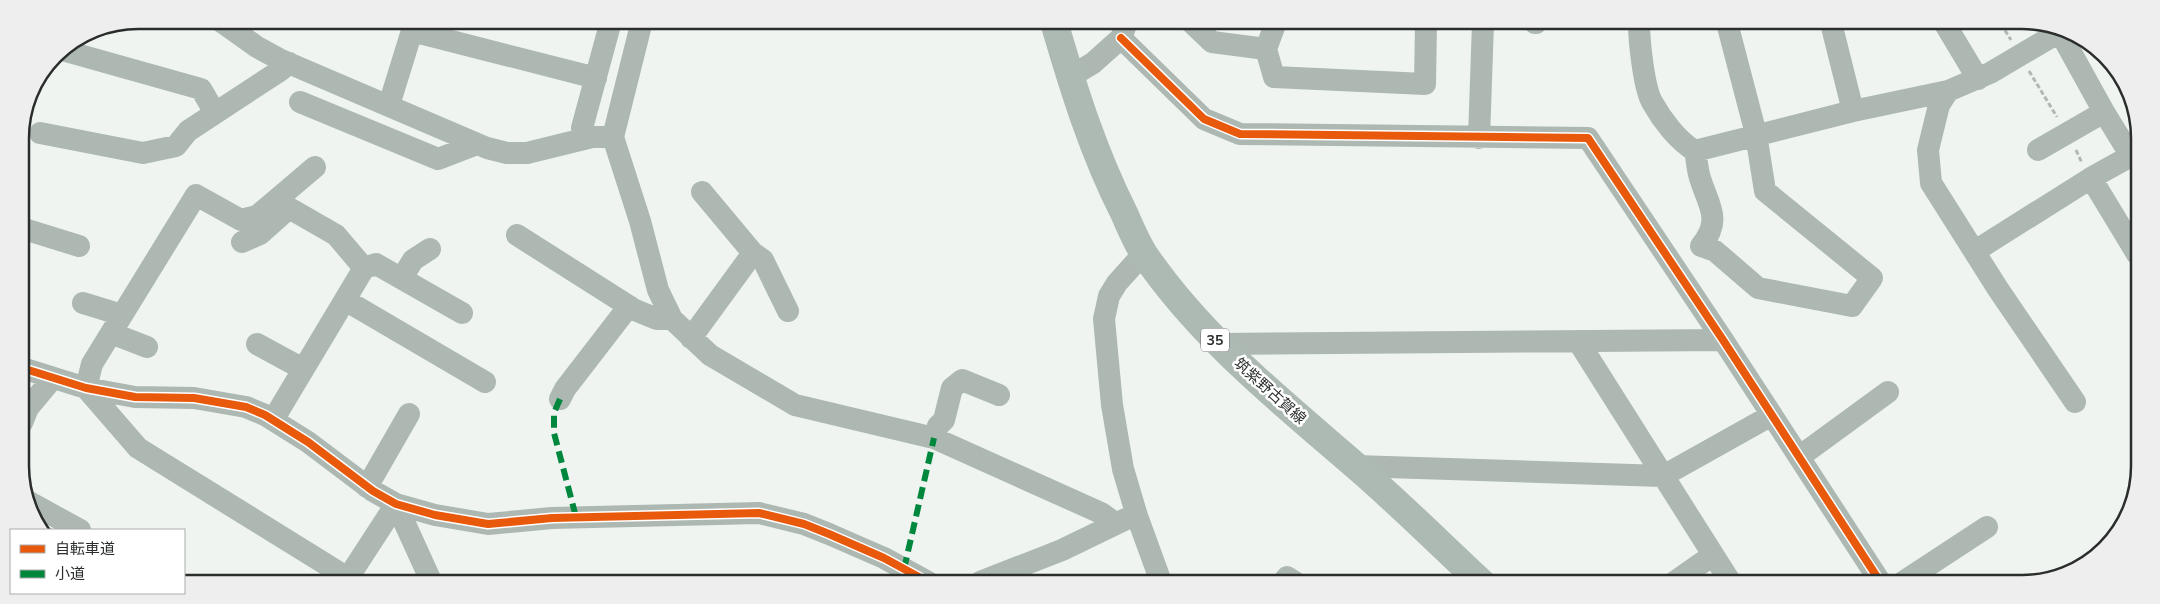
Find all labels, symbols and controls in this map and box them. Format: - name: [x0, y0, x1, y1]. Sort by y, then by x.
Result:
- road number: 35: [1201, 328, 1229, 352]
- street label: 筑紫野古賀線: [1230, 353, 1310, 429]
- legend: [10, 529, 185, 594]
- text: 自転車道: [55, 539, 115, 559]
- text: 小道: [55, 564, 85, 584]

